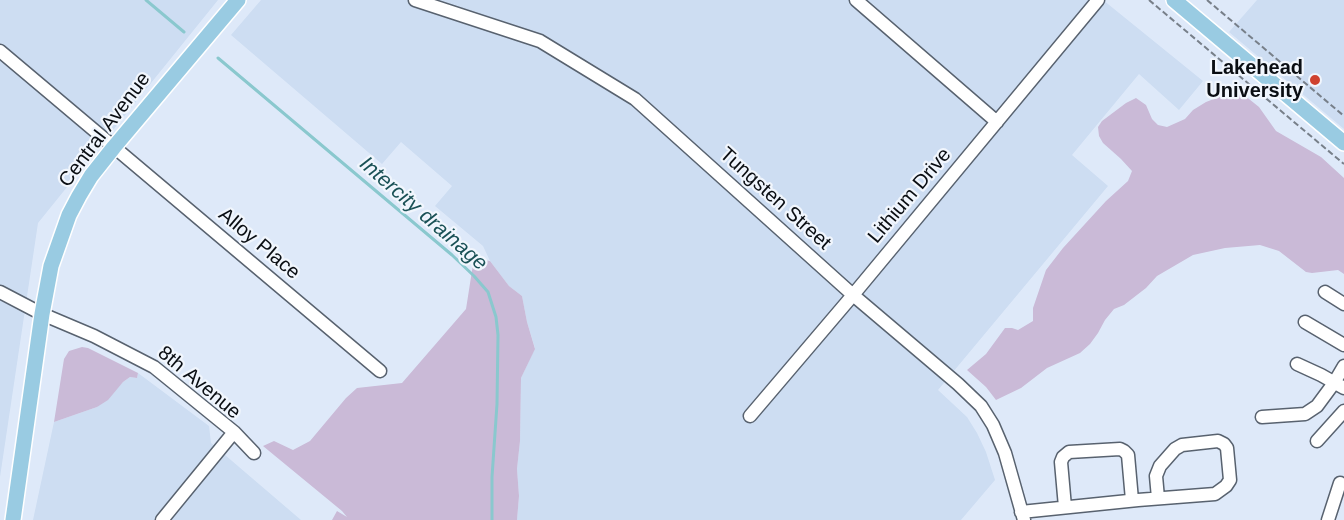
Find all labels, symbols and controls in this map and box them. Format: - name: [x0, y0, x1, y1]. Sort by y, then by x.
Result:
- place label: Lakehead University: [1206, 56, 1303, 103]
- street label: Central Avenue: [54, 68, 156, 192]
- marker: Lakehead University: [1308, 73, 1322, 87]
- street label: Tungsten Street: [714, 143, 836, 255]
- street label: Lithium Drive: [863, 144, 957, 248]
- water label: Intercity drainage: [354, 152, 492, 276]
- street label: Alloy Place: [213, 203, 305, 285]
- street label: 8th Avenue: [153, 341, 245, 425]

